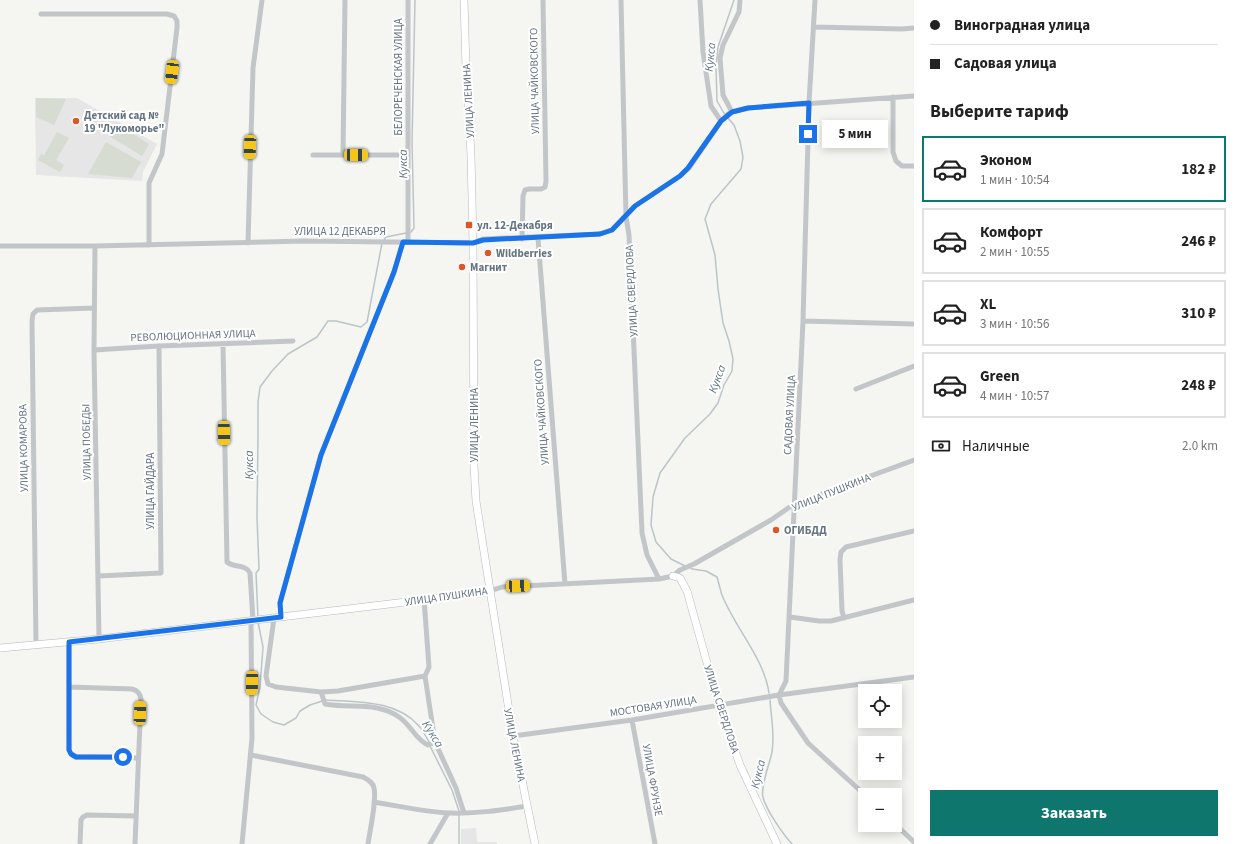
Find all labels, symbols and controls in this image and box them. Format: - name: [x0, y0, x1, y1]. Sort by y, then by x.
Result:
- text: Виноградная улица: [954, 15, 1090, 36]
- street label: БЕЛОРЕЧЕНСКАЯ УЛИЦА: [391, 18, 406, 136]
- street label: УЛИЦА ЧАЙКОВСКОГО: [526, 28, 543, 134]
- water label: Кукса: [701, 41, 721, 72]
- text: Садовая улица: [954, 53, 1057, 74]
- car: [165, 59, 179, 85]
- street label: УЛИЦА ЛЕНИНА: [459, 63, 478, 139]
- text: Выберите тариф: [930, 99, 1069, 124]
- place label: Детский сад № 19 "Лукоморье": [84, 108, 165, 136]
- marker: Детский сад № 19 "Лукоморье": [71, 116, 81, 126]
- callout: 5 мин: [822, 120, 888, 148]
- route end: [799, 125, 817, 143]
- text: 5 мин: [838, 125, 872, 143]
- car: [244, 135, 256, 159]
- car: [344, 149, 368, 161]
- water label: Кукса: [395, 149, 412, 179]
- text: Эконом: [980, 150, 1032, 171]
- icon: car: [932, 151, 968, 187]
- text: 182 ₽: [1181, 159, 1216, 180]
- text: 1 мин · 10:54: [980, 171, 1049, 189]
- place label: ул. 12-Декабря: [477, 218, 553, 233]
- marker: ул. 12-Декабря: [464, 220, 474, 230]
- text: Комфорт: [980, 222, 1043, 243]
- icon: car: [932, 223, 968, 259]
- street label: УЛИЦА 12 ДЕКАБРЯ: [294, 224, 386, 239]
- text: 246 ₽: [1181, 231, 1216, 252]
- text: 2 мин · 10:55: [980, 243, 1049, 261]
- street label: УЛИЦА СВЕРДЛОВА: [622, 245, 641, 337]
- place label: Wildberries: [496, 246, 552, 261]
- marker: Wildberries: [483, 248, 493, 258]
- place label: Магнит: [470, 260, 508, 275]
- marker: Магнит: [457, 262, 467, 272]
- text: XL: [980, 294, 996, 315]
- icon: car: [932, 295, 968, 331]
- text: 310 ₽: [1181, 303, 1216, 324]
- text: 3 мин · 10:56: [980, 315, 1049, 333]
- street label: РЕВОЛЮЦИОННАЯ УЛИЦА: [130, 326, 256, 345]
- street label: УЛИЦА ЧАЙКОВСКОГО: [530, 358, 553, 466]
- water label: Кукса: [704, 362, 731, 396]
- text: Green: [980, 366, 1020, 387]
- icon: car: [932, 367, 968, 403]
- street label: САДОВАЯ УЛИЦА: [780, 375, 799, 455]
- text: 248 ₽: [1181, 375, 1216, 396]
- text: 4 мин · 10:57: [980, 387, 1049, 405]
- street label: УЛИЦА ЛЕНИНА: [467, 388, 482, 462]
- street label: УЛИЦА КОМАРОВА: [15, 404, 32, 492]
- street label: УЛИЦА ПОБЕДЫ: [78, 404, 95, 480]
- car: [218, 421, 230, 445]
- icon: cash: [930, 435, 952, 457]
- text: Наличные: [962, 436, 1029, 457]
- text: 2.0 km: [1182, 437, 1218, 455]
- water label: Кукса: [241, 450, 258, 480]
- street label: УЛИЦА ГАЙДАРА: [143, 452, 158, 530]
- street label: УЛИЦА ПУШКИНА: [790, 470, 873, 515]
- place label: ОГИБДД: [784, 523, 827, 538]
- marker: ОГИБДД: [771, 525, 781, 535]
- car: [506, 579, 530, 593]
- street label: УЛИЦА ПУШКИНА: [404, 583, 488, 610]
- street label: УЛИЦА СВЕРДЛОВА: [700, 663, 743, 755]
- car: [246, 671, 258, 695]
- map controls: [858, 684, 902, 832]
- button: locate: [858, 684, 902, 728]
- street label: МОСТОВАЯ УЛИЦА: [609, 692, 697, 721]
- car: [134, 701, 146, 725]
- street label: УЛИЦА ЛЕНИНА: [500, 707, 529, 783]
- water label: Кукса: [418, 717, 448, 752]
- button: +: [858, 736, 902, 780]
- street label: УЛИЦА ФРУНЗЕ: [639, 743, 666, 818]
- route start: [114, 748, 132, 766]
- water label: Кукса: [747, 757, 770, 790]
- button: −: [858, 788, 902, 832]
- button: Заказать: [930, 790, 1218, 836]

